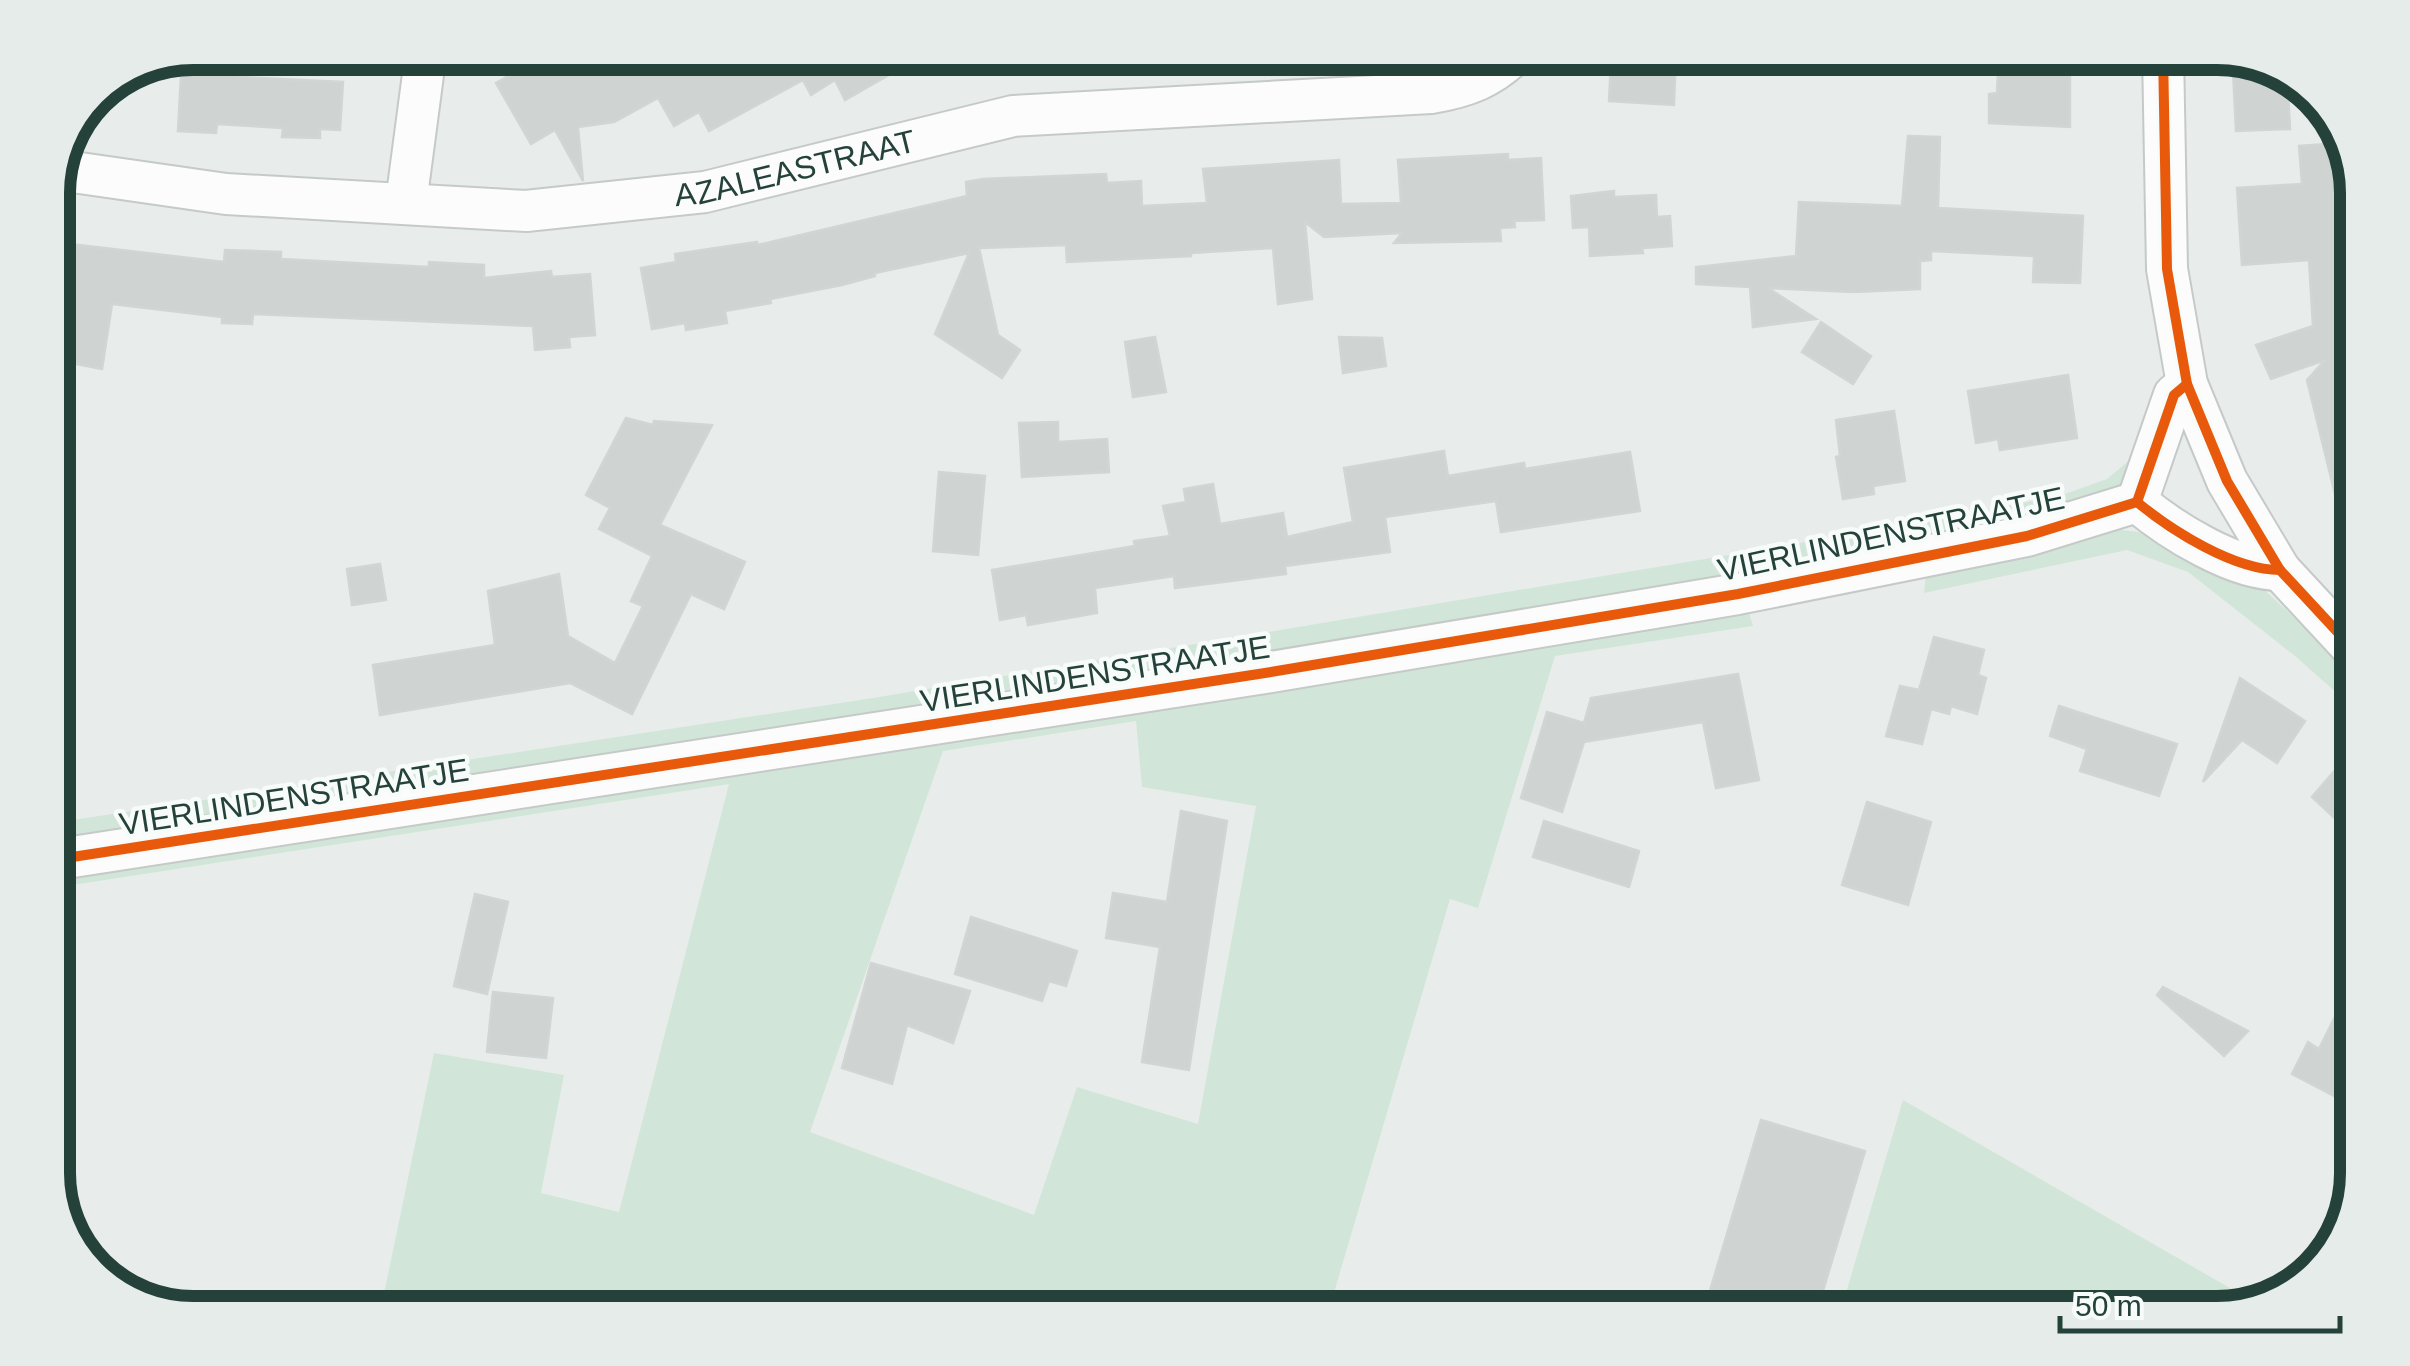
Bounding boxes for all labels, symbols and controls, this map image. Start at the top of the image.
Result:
street label: AZALEASTRAAT [673,123,919,213]
street label: VIERLINDENSTRAATJE [1714,480,2068,588]
street label: VIERLINDENSTRAATJE [918,629,1272,719]
street label: VIERLINDENSTRAATJE [117,752,471,842]
scale bar [2060,1271,2340,1333]
text: 50 m [2075,1289,2142,1322]

